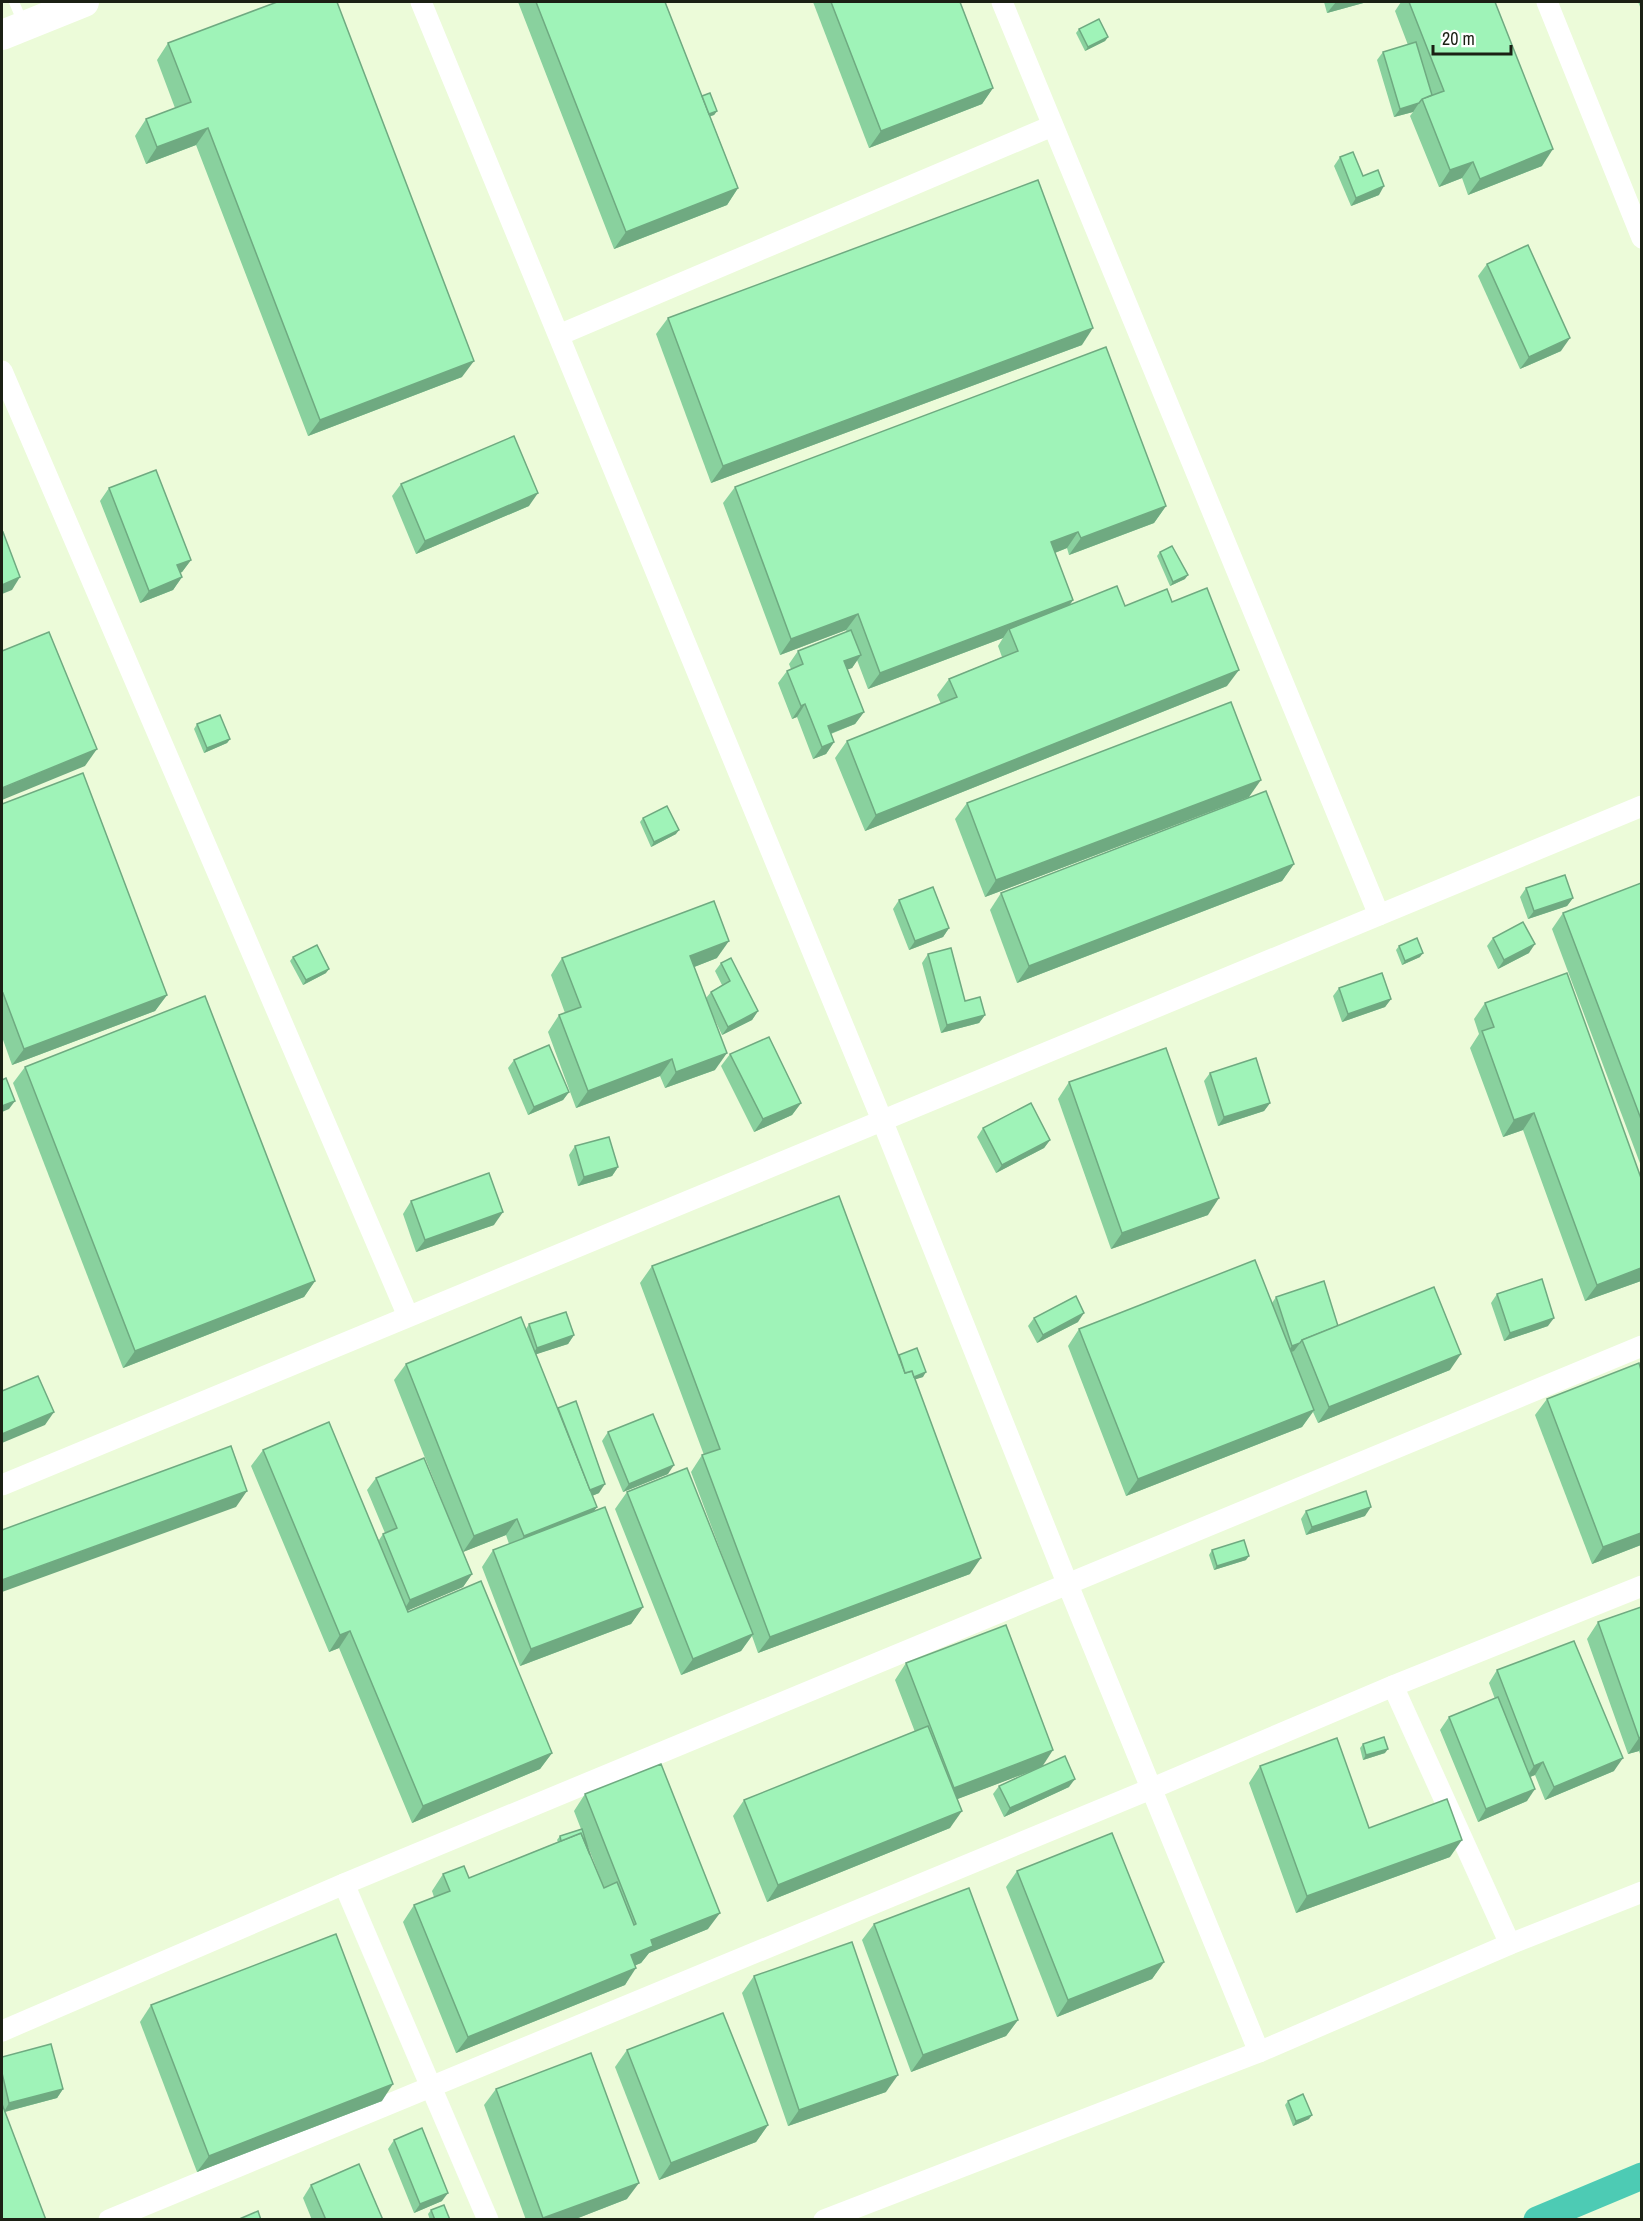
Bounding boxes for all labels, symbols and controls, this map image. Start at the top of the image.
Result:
scale bar [1433,18,1511,56]
text: 20 m [1442,26,1475,51]

